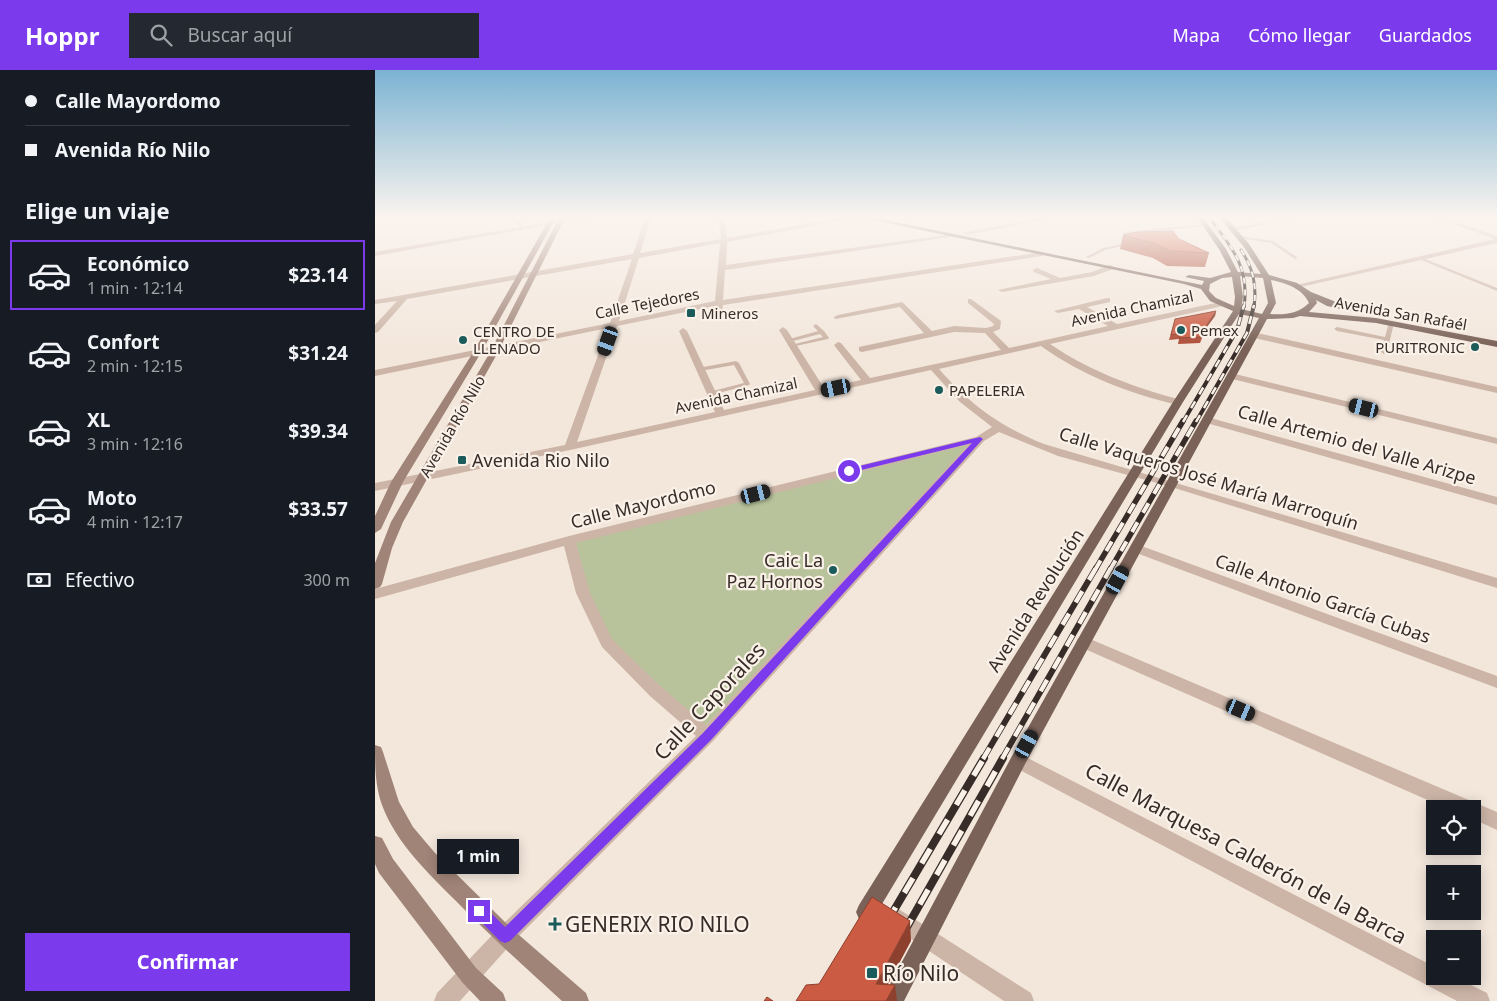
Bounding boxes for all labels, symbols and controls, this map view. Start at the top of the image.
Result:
search box [129,13,479,58]
text: Hoppr [25,19,99,52]
icon: search [147,21,175,49]
text: Buscar aquí [187,22,292,48]
text: Mapa [1173,23,1220,47]
text: Cómo llegar [1248,23,1351,47]
text: Guardados [1379,23,1472,47]
text: Calle Mayordomo [55,88,221,114]
text: Avenida Río Nilo [55,137,210,163]
text: Elige un viaje [25,195,170,225]
text: Económico [87,251,189,277]
icon: car [27,253,72,298]
text: $23.14 [288,262,348,288]
text: 1 min · 12:14 [87,277,183,299]
street label: Calle Tejedores [593,283,701,323]
street label: Avenida Chamizal [1069,285,1195,331]
street label: Avenida San Rafaél [1333,292,1469,334]
place label: Mineros [701,303,758,323]
marker: Mineros [685,307,697,319]
place label: Pemex [1191,320,1239,340]
place label: CENTRO DE LLENADO [473,321,555,358]
car [595,324,620,358]
marker: Pemex [1175,324,1187,336]
text: Confort [87,329,159,355]
icon: car [27,331,72,376]
marker: CENTRO DE LLENADO [457,334,469,346]
place label: PURITRONIC [1375,337,1466,357]
text: $31.24 [288,340,348,366]
marker: PURITRONIC [1469,341,1481,353]
text: 2 min · 12:15 [87,355,183,377]
street label: Avenida Río Nilo [415,371,489,481]
street label: Avenida Chamizal [673,372,799,418]
car [819,378,852,398]
place label: PAPELERIA [949,380,1025,400]
marker: PAPELERIA [933,384,945,396]
car [1347,397,1380,419]
street label: Calle Artemio del Valle Arizpe [1235,398,1479,490]
text: XL [87,407,110,433]
icon: car [27,409,72,454]
text: $39.34 [288,418,348,444]
street label: Calle Vaqueros José María Marroquín [1056,421,1362,535]
text: 3 min · 12:16 [87,433,183,455]
place label: Avenida Rio Nilo [472,448,610,472]
marker: Avenida Rio Nilo [456,454,468,466]
route start [838,460,860,482]
street label: Calle Mayordomo [568,474,718,534]
car [739,483,772,505]
text: Moto [87,485,137,511]
icon: car [27,487,72,532]
text: $33.57 [288,496,348,522]
text: 4 min · 12:17 [87,511,183,533]
street label: Avenida Revolución [981,524,1089,676]
place label: Caic La Paz Hornos [727,548,823,593]
street label: Calle Antonio García Cubas [1212,548,1434,648]
car [1104,563,1131,597]
marker: Caic La Paz Hornos [827,564,839,576]
icon: cash [25,566,53,594]
text: Efectivo [65,567,135,593]
text: 300 m [303,569,350,591]
street label: Calle Caporales [647,636,771,766]
car [1224,697,1257,723]
car [1013,727,1040,761]
street label: Calle Marquesa Calderón de la Barca [1080,756,1412,950]
map controls [1426,800,1481,985]
button: locate [1426,800,1481,855]
callout: 1 min [438,838,520,874]
text: 1 min [456,845,500,867]
button: + [1426,865,1481,920]
route end [468,900,490,922]
place label: GENERIX RIO NILO [565,910,750,938]
marker: GENERIX RIO NILO [549,918,561,930]
button: − [1426,930,1481,985]
button: Confirmar [25,933,350,991]
place label: Río Nilo [883,959,959,987]
marker: Río Nilo [865,966,879,980]

